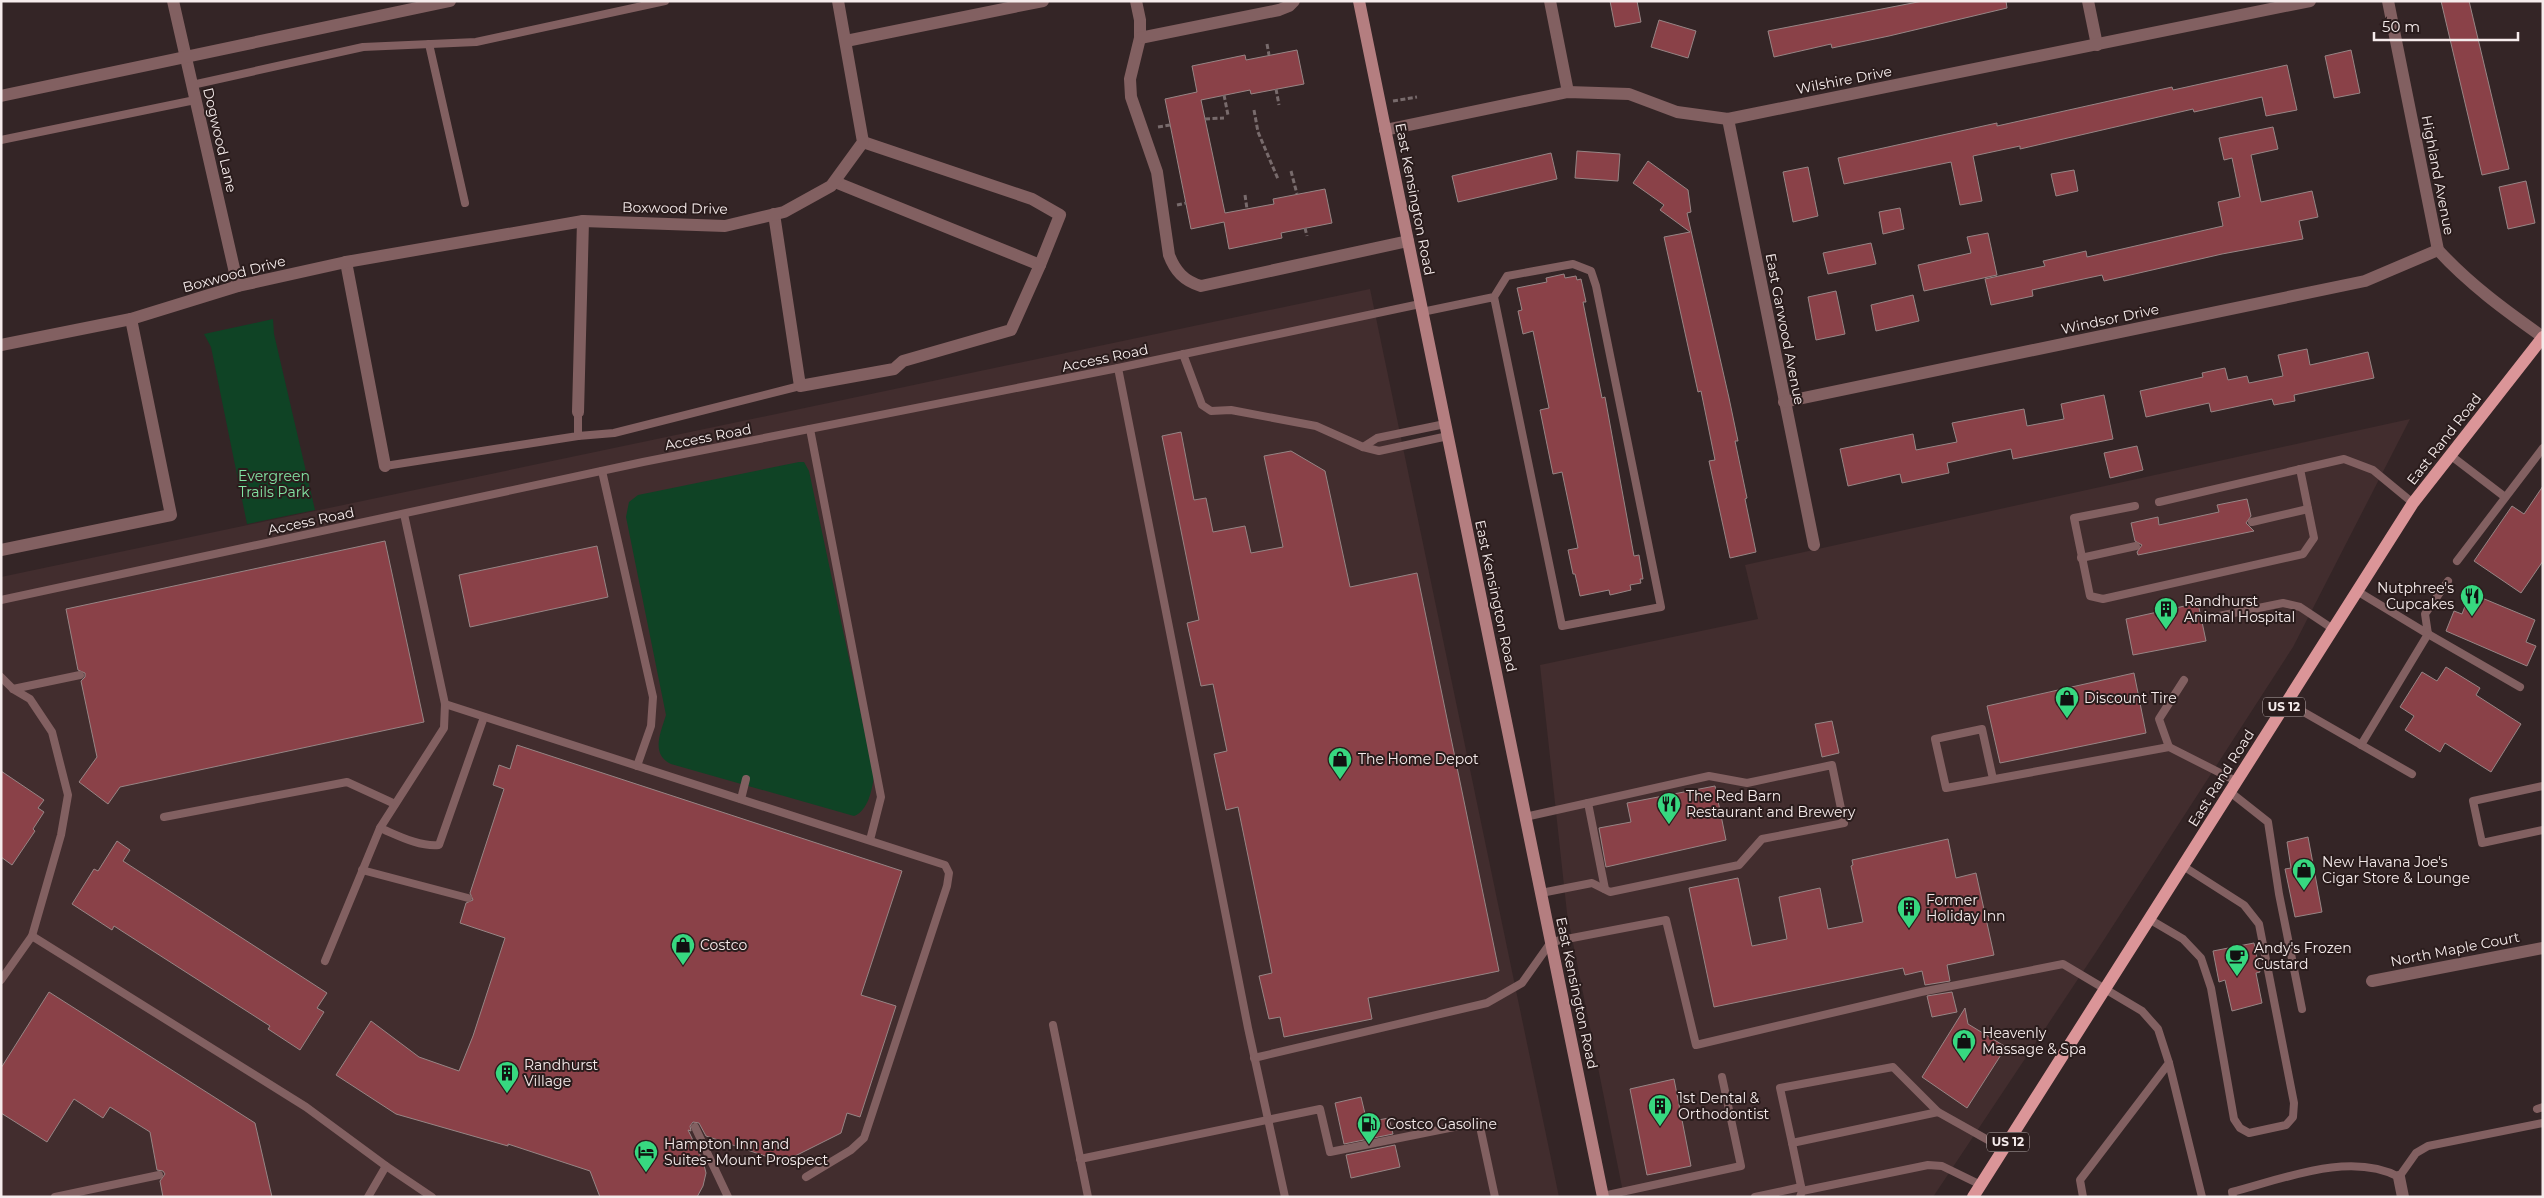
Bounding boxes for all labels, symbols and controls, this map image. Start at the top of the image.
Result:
scale bar [2374,10,2518,42]
text: 50 m [2382,17,2420,36]
street label: Wilshire Drive [1795,62,1893,98]
street label: Dogwood Lane [199,86,241,194]
street label: Highland Avenue [2418,114,2458,236]
street label: East Kensington Road [1391,121,1439,277]
street label: Boxwood Drive [622,198,728,218]
street label: Boxwood Drive [181,252,287,296]
street label: East Garwood Avenue [1761,252,1809,406]
street label: Windsor Drive [2059,300,2161,338]
street label: Access Road [1060,340,1150,376]
street label: East Rand Road [2403,390,2485,488]
street label: Access Road [663,420,753,454]
park label: Evergreen Trails Park [238,467,310,501]
street label: Access Road [266,503,356,539]
street label: East Kensington Road [1471,518,1521,674]
place label: Nutphree's Cupcakes [2377,579,2454,613]
restaurant icon: Nutphree's Cupcakes [2459,583,2485,617]
place label: Randhurst Animal Hospital [2184,592,2295,626]
building icon: Randhurst Animal Hospital [2153,596,2179,630]
shop icon: Discount Tire [2054,685,2080,719]
place label: Discount Tire [2084,689,2177,707]
road number: US 12 [2263,698,2305,716]
street label: East Rand Road [2184,726,2258,830]
shop icon: The Home Depot [1327,746,1353,780]
place label: The Home Depot [1358,750,1479,768]
place label: The Red Barn Restaurant and Brewery [1686,787,1856,821]
restaurant icon: The Red Barn Restaurant and Brewery [1656,791,1682,825]
place label: New Havana Joe's Cigar Store & Lounge [2322,853,2470,887]
shop icon: New Havana Joe's Cigar Store & Lounge [2291,857,2317,891]
place label: Former Holiday Inn [1926,891,2006,925]
building icon: Former Holiday Inn [1896,895,1922,929]
street label: East Kensington Road [1552,915,1602,1071]
street label: North Maple Court [2389,928,2521,970]
shop icon: Costco [670,932,696,966]
place label: Costco [700,936,747,954]
place label: Andy's Frozen Custard [2254,939,2352,973]
cafe icon: Andy's Frozen Custard [2224,943,2250,977]
place label: Heavenly Massage & Spa [1982,1024,2087,1058]
shop icon: Heavenly Massage & Spa [1951,1028,1977,1062]
place label: Randhurst Village [524,1056,599,1090]
building icon: Randhurst Village [494,1060,520,1094]
place label: 1st Dental & Orthodontist [1678,1089,1770,1123]
building icon: 1st Dental & Orthodontist [1647,1093,1673,1127]
fuel station icon: Costco Gasoline [1356,1111,1382,1145]
place label: Costco Gasoline [1386,1115,1497,1133]
road number: US 12 [1987,1132,2029,1152]
place label: Hampton Inn and Suites- Mount Prospect [664,1135,828,1169]
hotel icon: Hampton Inn and Suites- Mount Prospect [633,1139,659,1173]

